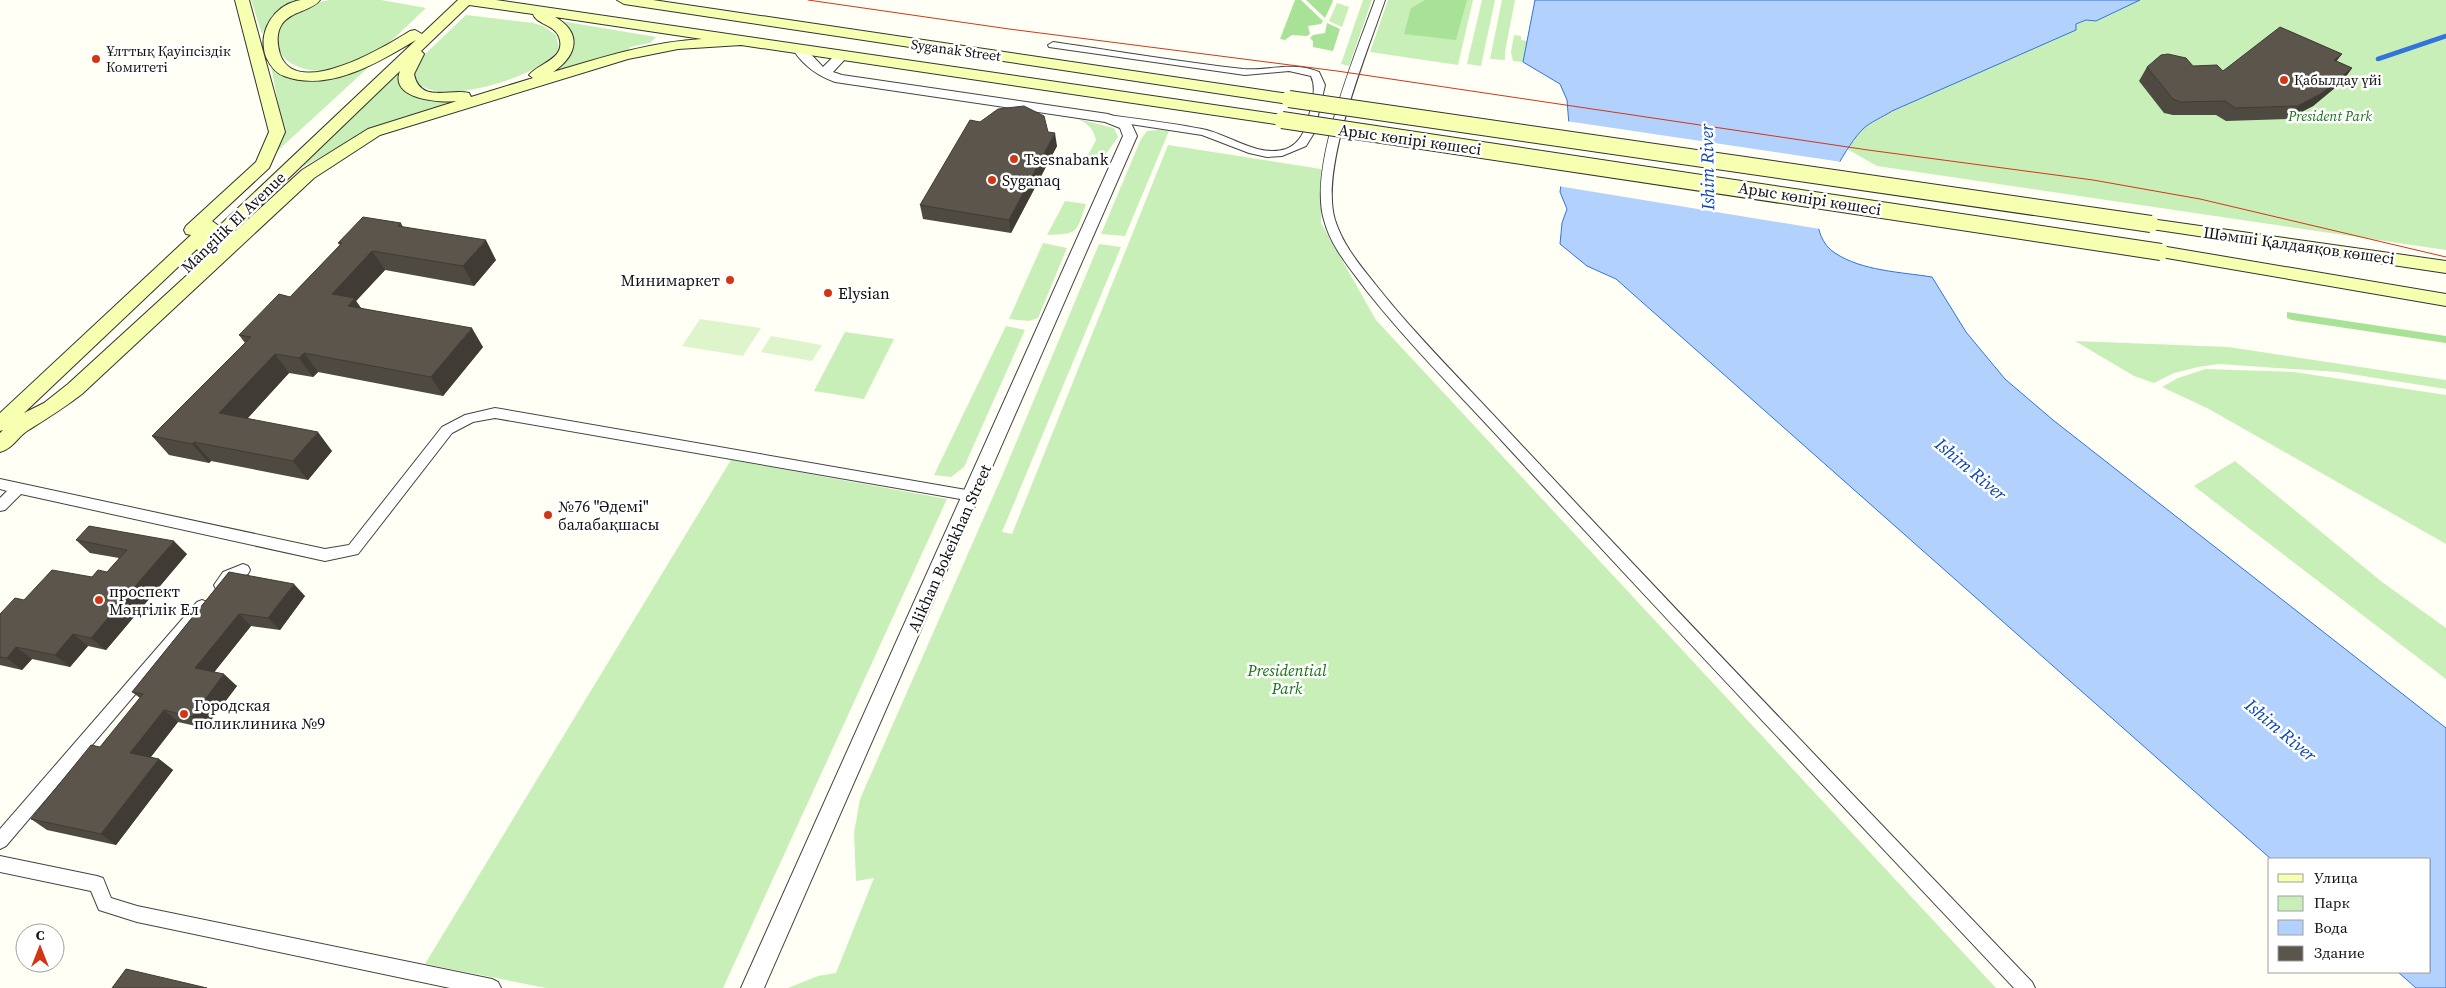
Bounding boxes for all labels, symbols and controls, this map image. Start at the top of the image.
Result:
street label: Syganak Street [910,34,1003,66]
place label: Ұлттық Қауіпсіздік Комитеті [106,41,231,77]
marker: Ұлттық Қауіпсіздік Комитеті [90,53,102,65]
place label: Қабылдау үйі [2294,70,2382,90]
marker: Қабылдау үйі [2278,74,2290,86]
park label: President Park [2287,106,2372,126]
street label: Арыс көпірі көшесі [1337,118,1483,160]
water label: Ishim River [1694,123,1720,211]
place label: Tsesnabank [1024,148,1109,170]
marker: Tsesnabank [1008,153,1020,165]
street label: Mangilik El Avenue [176,166,290,278]
place label: Syganaq [1002,169,1061,191]
marker: Syganaq [986,174,998,186]
street label: Арыс көпірі көшесі [1737,176,1883,220]
street label: Шәмші Қалдаяқов көшесі [2202,221,2396,269]
place label: Минимаркет [621,269,721,291]
marker: Минимаркет [724,274,736,286]
place label: Elysian [838,282,890,304]
marker: Elysian [822,287,834,299]
water label: Ishim River [1929,431,2013,507]
street label: Alikhan Bokeikhan Street [902,460,996,635]
place label: №76 "Әдемі" балабақшасы [558,495,659,535]
marker: №76 "Әдемі" балабақшасы [542,509,554,521]
place label: проспект Мәңгілік Ел [109,580,199,620]
marker: проспект Мәңгілік Ел [93,594,105,606]
park label: Presidential Park [1247,659,1327,699]
water label: Ishim River [2239,692,2323,768]
place label: Городская поликлиника №9 [194,694,325,734]
marker: Городская поликлиника №9 [178,708,190,720]
legend [2268,858,2431,973]
text: Улица [2314,867,2358,888]
text: Парк [2314,892,2350,913]
text: Вода [2314,917,2348,938]
north arrow [15,923,65,973]
text: С [36,925,45,945]
text: Здание [2314,942,2365,963]

